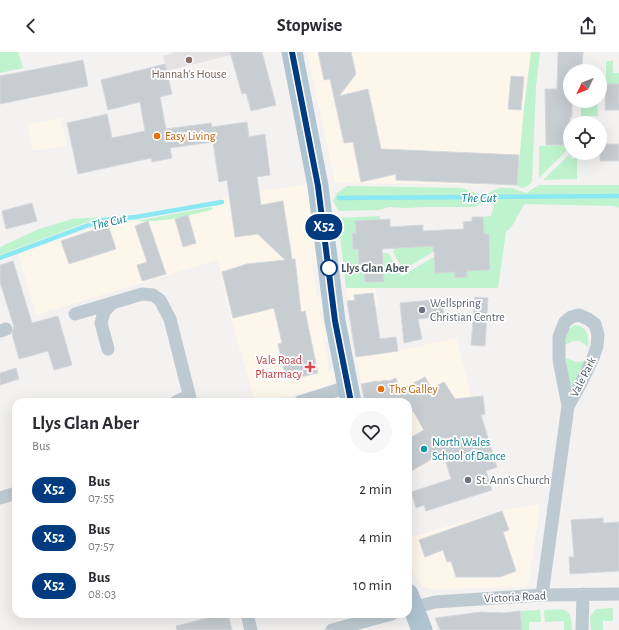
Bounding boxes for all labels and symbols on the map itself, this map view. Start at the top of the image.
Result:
marker: Hannah's House [184,55,194,65]
north arrow [563,64,607,108]
place label: Hannah's House [151,68,227,80]
place label: Easy Living [165,130,216,143]
marker: Easy Living [152,131,162,141]
water label: The Cut [461,192,498,205]
water label: The Cut [90,212,129,233]
line badge: X52 [301,214,347,240]
marker: Llys Glan Aber [320,259,338,277]
place label: Llys Glan Aber [341,262,409,275]
place label: Wellspring Christian Centre [430,297,505,323]
marker: Wellspring Christian Centre [417,305,427,315]
place label: Vale Road Pharmacy [255,354,302,381]
street label: Vale Park [568,355,598,399]
marker: Vale Road Pharmacy [305,362,315,372]
place label: The Galley [389,383,438,396]
marker: The Galley [376,384,386,394]
place label: North Wales School of Dance [432,436,506,462]
marker: North Wales School of Dance [419,444,429,454]
place label: St. Ann's Church [476,474,550,486]
marker: St. Ann's Church [463,475,473,485]
street label: Victoria Road [484,589,546,605]

